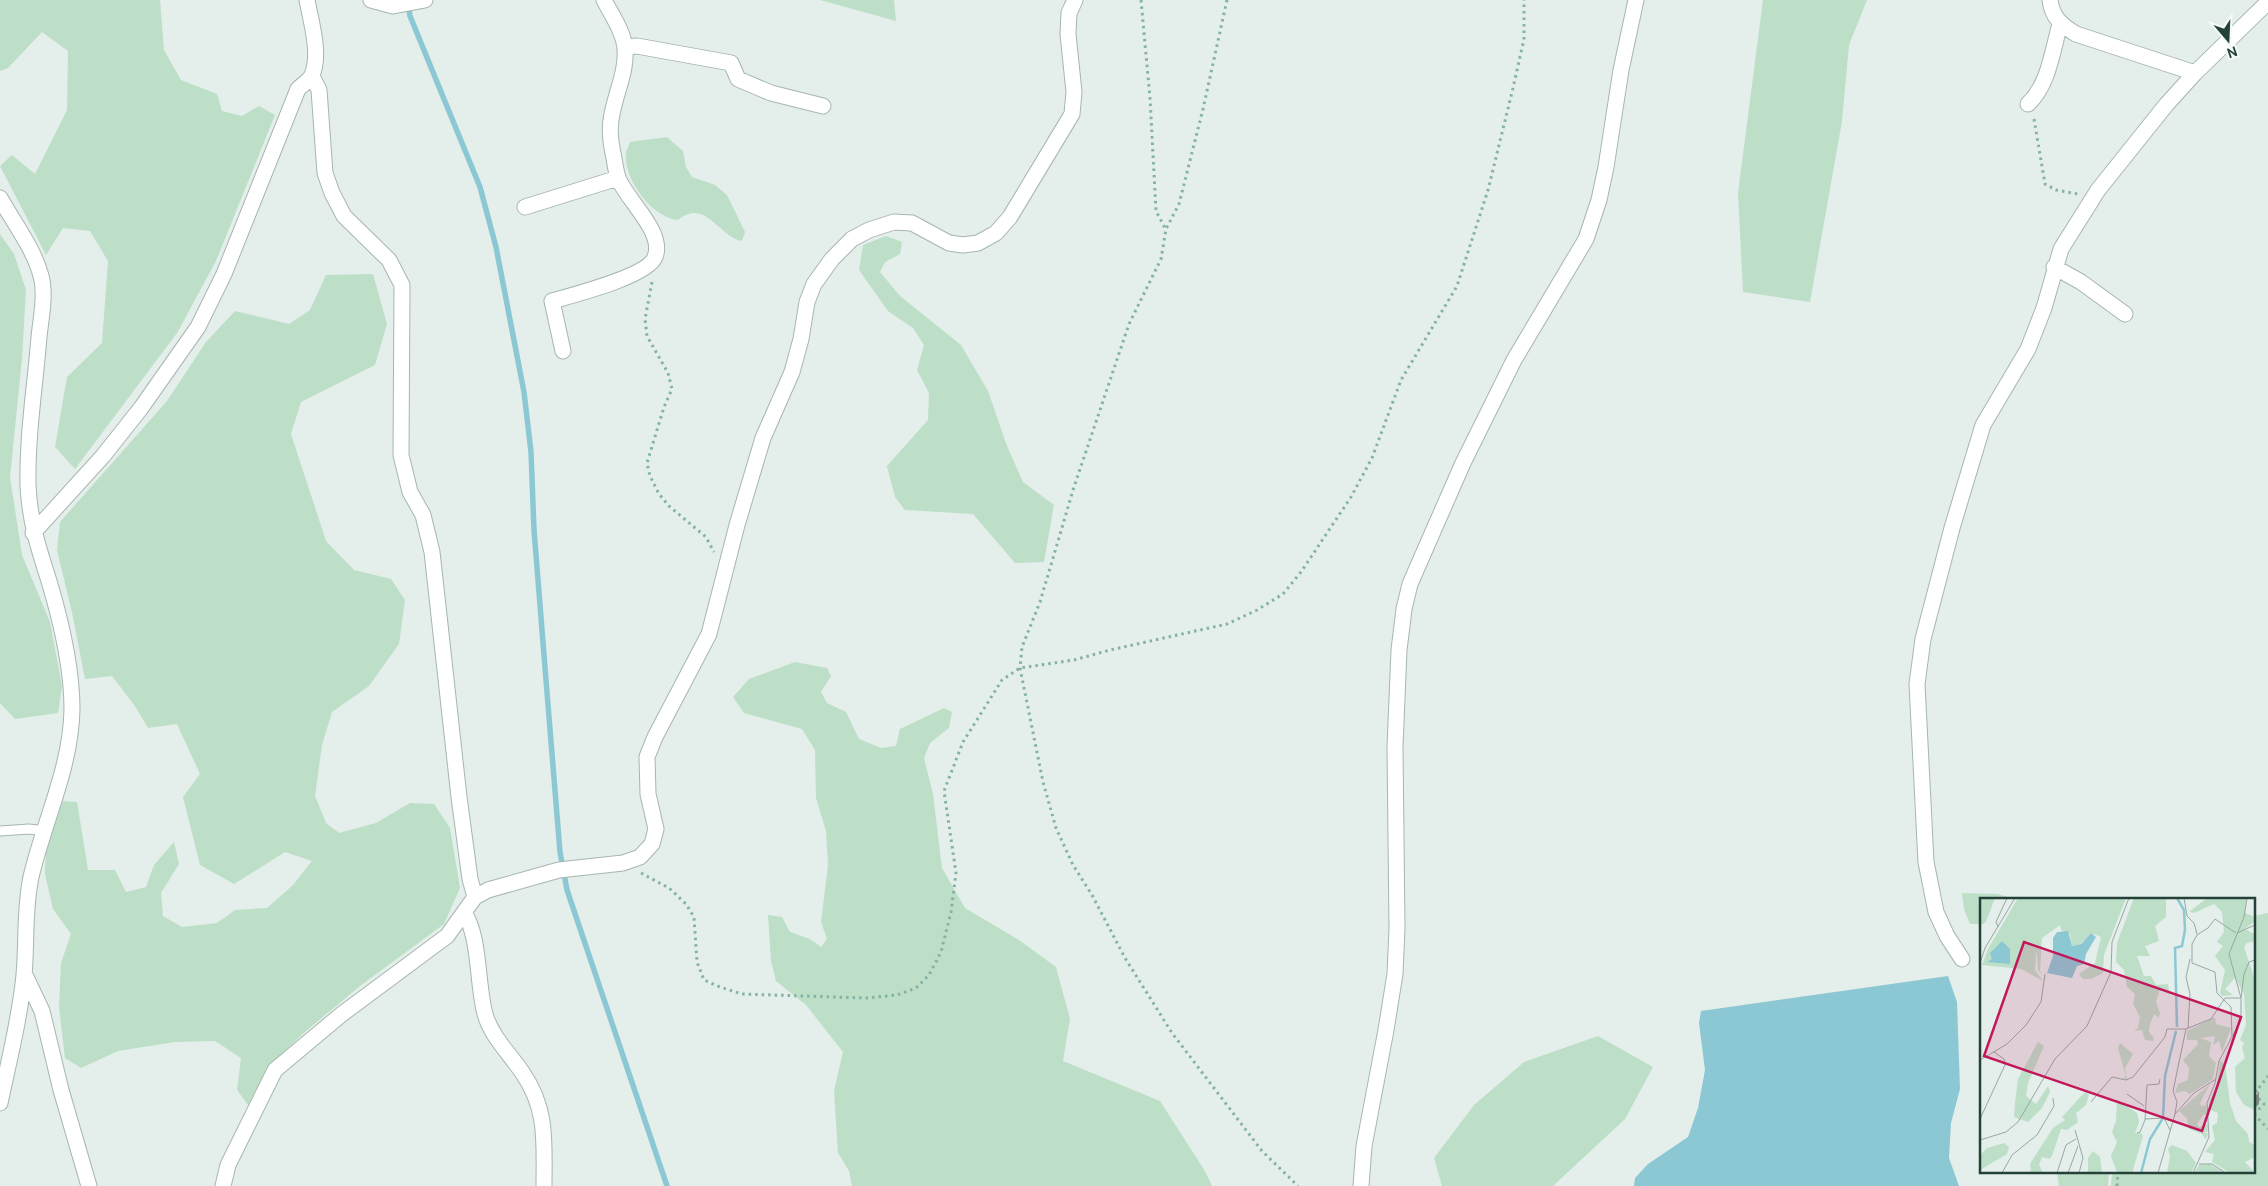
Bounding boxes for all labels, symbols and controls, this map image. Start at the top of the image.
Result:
north arrow [2203,15,2253,65]
text: N [2225,42,2240,62]
inset map [1980,898,2256,1174]

